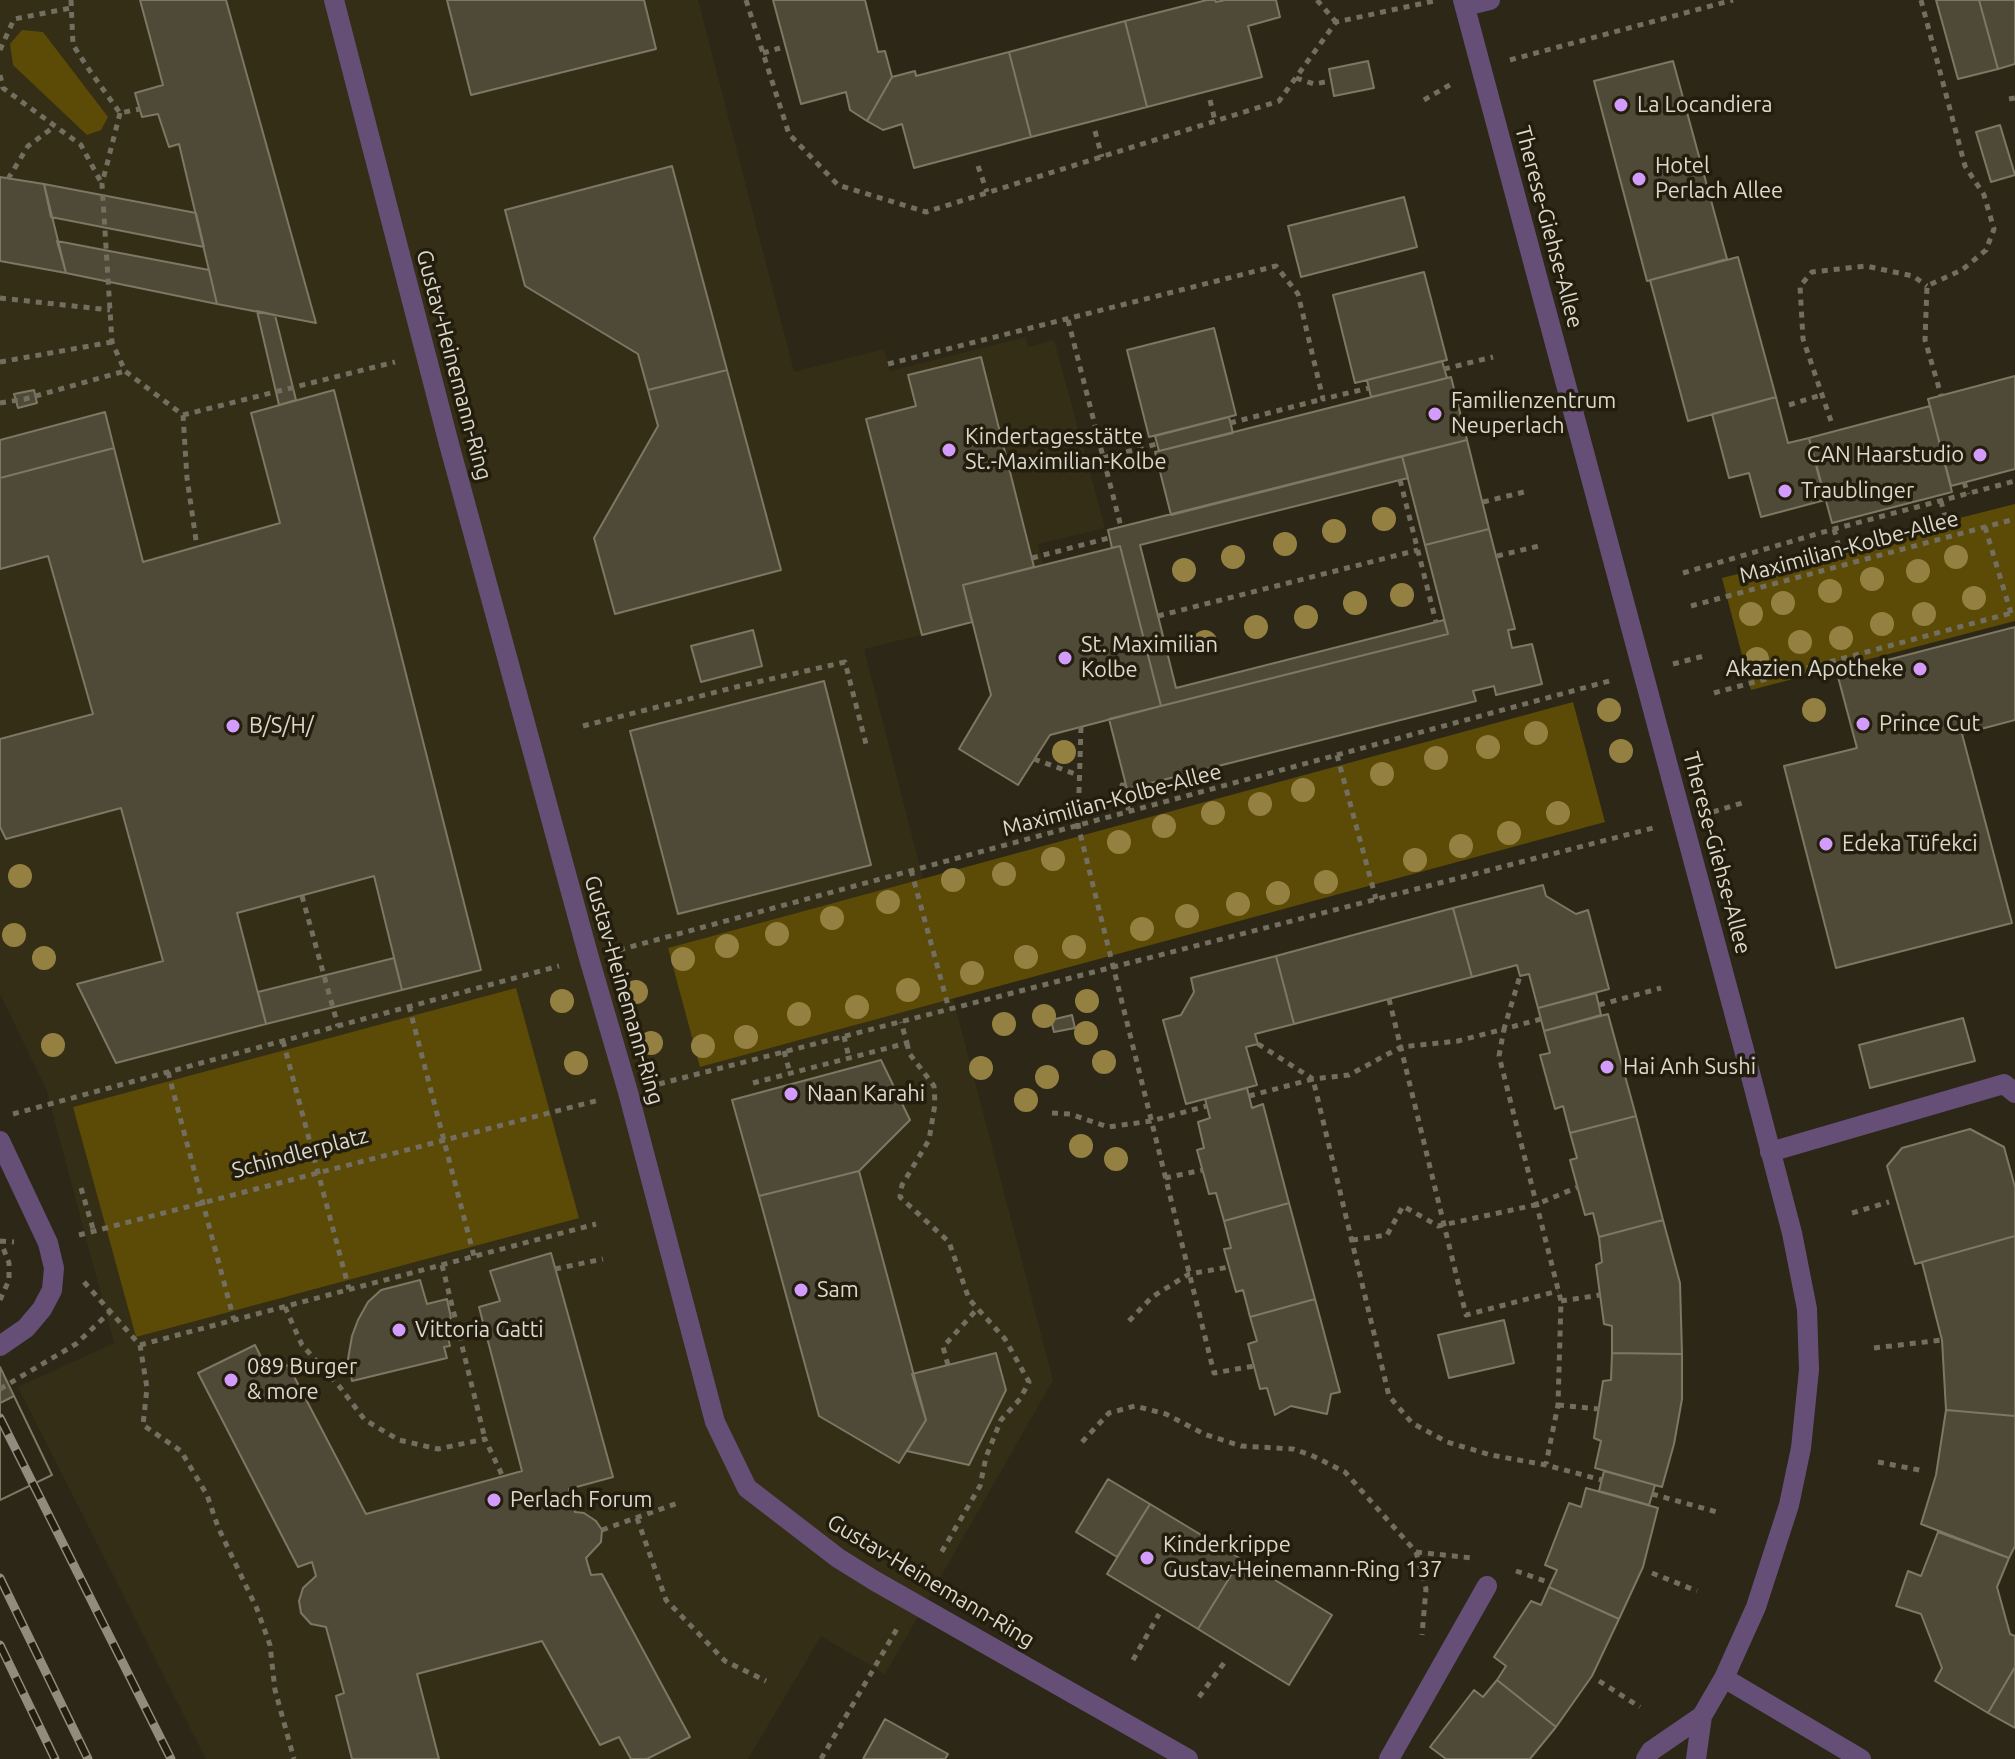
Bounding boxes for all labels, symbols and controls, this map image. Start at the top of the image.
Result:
place label: La Locandiera [1637,92,1773,118]
marker: La Locandiera [1612,96,1630,114]
street label: Therese-Giehse-Allee [1509,123,1589,331]
place label: Hotel Perlach Allee [1655,153,1783,204]
marker: Hotel Perlach Allee [1630,170,1648,188]
street label: Gustav-Heinemann-Ring [411,247,497,483]
place label: Familienzentrum Neuperlach [1451,388,1616,440]
marker: Familienzentrum Neuperlach [1426,405,1444,423]
place label: Kindertagesstätte St.-Maximilian-Kolbe [965,424,1167,476]
marker: Kindertagesstätte St.-Maximilian-Kolbe [940,441,958,459]
place label: CAN Haarstudio [1807,442,1964,468]
marker: CAN Haarstudio [1971,446,1989,464]
place label: Traublinger [1801,478,1914,504]
marker: Traublinger [1776,482,1794,500]
street label: Maximilian-Kolbe-Allee [1737,505,1961,589]
place label: St. Maximilian Kolbe [1081,632,1218,684]
marker: St. Maximilian Kolbe [1056,649,1074,667]
place label: Akazien Apotheke [1726,656,1904,682]
marker: Akazien Apotheke [1911,660,1929,678]
place label: Prince Cut [1879,711,1980,737]
place label: B/S/H/ [249,713,314,739]
marker: Prince Cut [1854,715,1872,733]
marker: B/S/H/ [224,717,242,735]
street label: Therese-Giehse-Allee [1677,749,1757,957]
street label: Maximilian-Kolbe-Allee [1000,758,1224,842]
place label: Edeka Tüfekci [1842,831,1978,857]
marker: Edeka Tüfekci [1817,835,1835,853]
street label: Gustav-Heinemann-Ring [579,872,669,1108]
place label: Hai Anh Sushi [1623,1054,1756,1080]
marker: Hai Anh Sushi [1598,1058,1616,1076]
place label: Naan Karahi [807,1081,925,1107]
marker: Naan Karahi [782,1085,800,1103]
street label: Schindlerplatz [229,1122,371,1184]
place label: Sam [817,1277,859,1303]
marker: Sam [792,1281,810,1299]
place label: Vittoria Gatti [415,1317,544,1343]
marker: Vittoria Gatti [390,1321,408,1339]
place label: 089 Burger & more [247,1354,357,1406]
marker: 089 Burger & more [222,1371,240,1389]
place label: Perlach Forum [510,1487,652,1513]
marker: Perlach Forum [485,1491,503,1509]
street label: Gustav-Heinemann-Ring [823,1509,1039,1653]
place label: Kinderkrippe Gustav-Heinemann-Ring 137 [1163,1532,1443,1584]
marker: Kinderkrippe Gustav-Heinemann-Ring 137 [1138,1549,1156,1567]

